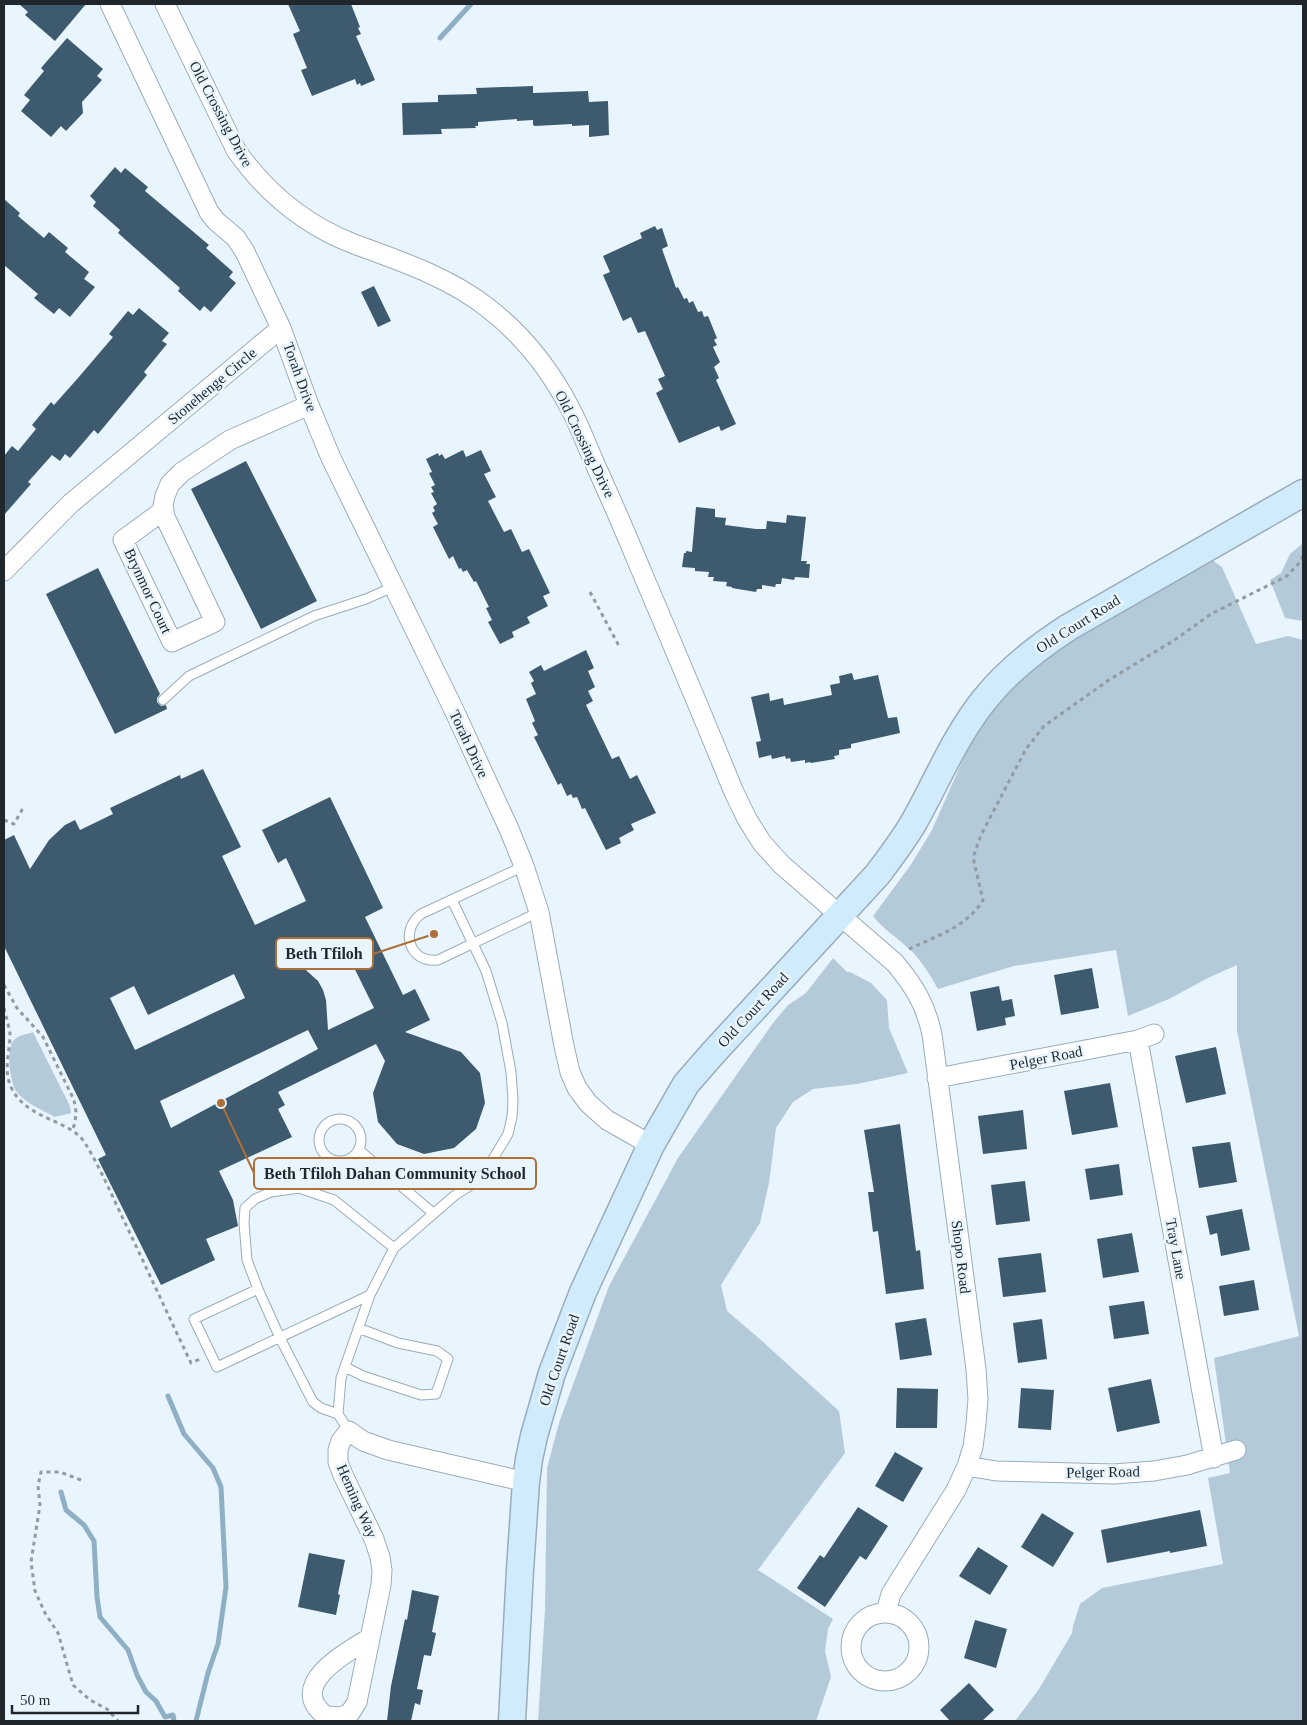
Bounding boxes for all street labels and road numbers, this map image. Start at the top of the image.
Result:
street label: Old Crossing Drive [186,58,256,170]
street label: Torah Drive [280,340,320,414]
street label: Stonehenge Circle [165,344,260,428]
street label: Old Crossing Drive [552,388,618,501]
street label: Brynmor Court [121,546,175,637]
street label: Old Court Road [1033,592,1123,656]
street label: Torah Drive [446,708,492,781]
street label: Old Court Road [714,969,792,1051]
street label: Pelger Road [1008,1043,1084,1073]
street label: Tray Lane [1163,1217,1189,1281]
street label: Shopo Road [949,1219,973,1295]
street label: Old Court Road [536,1312,582,1408]
street label: Heming Way [334,1462,381,1541]
street label: Pelger Road [1066,1463,1140,1481]

